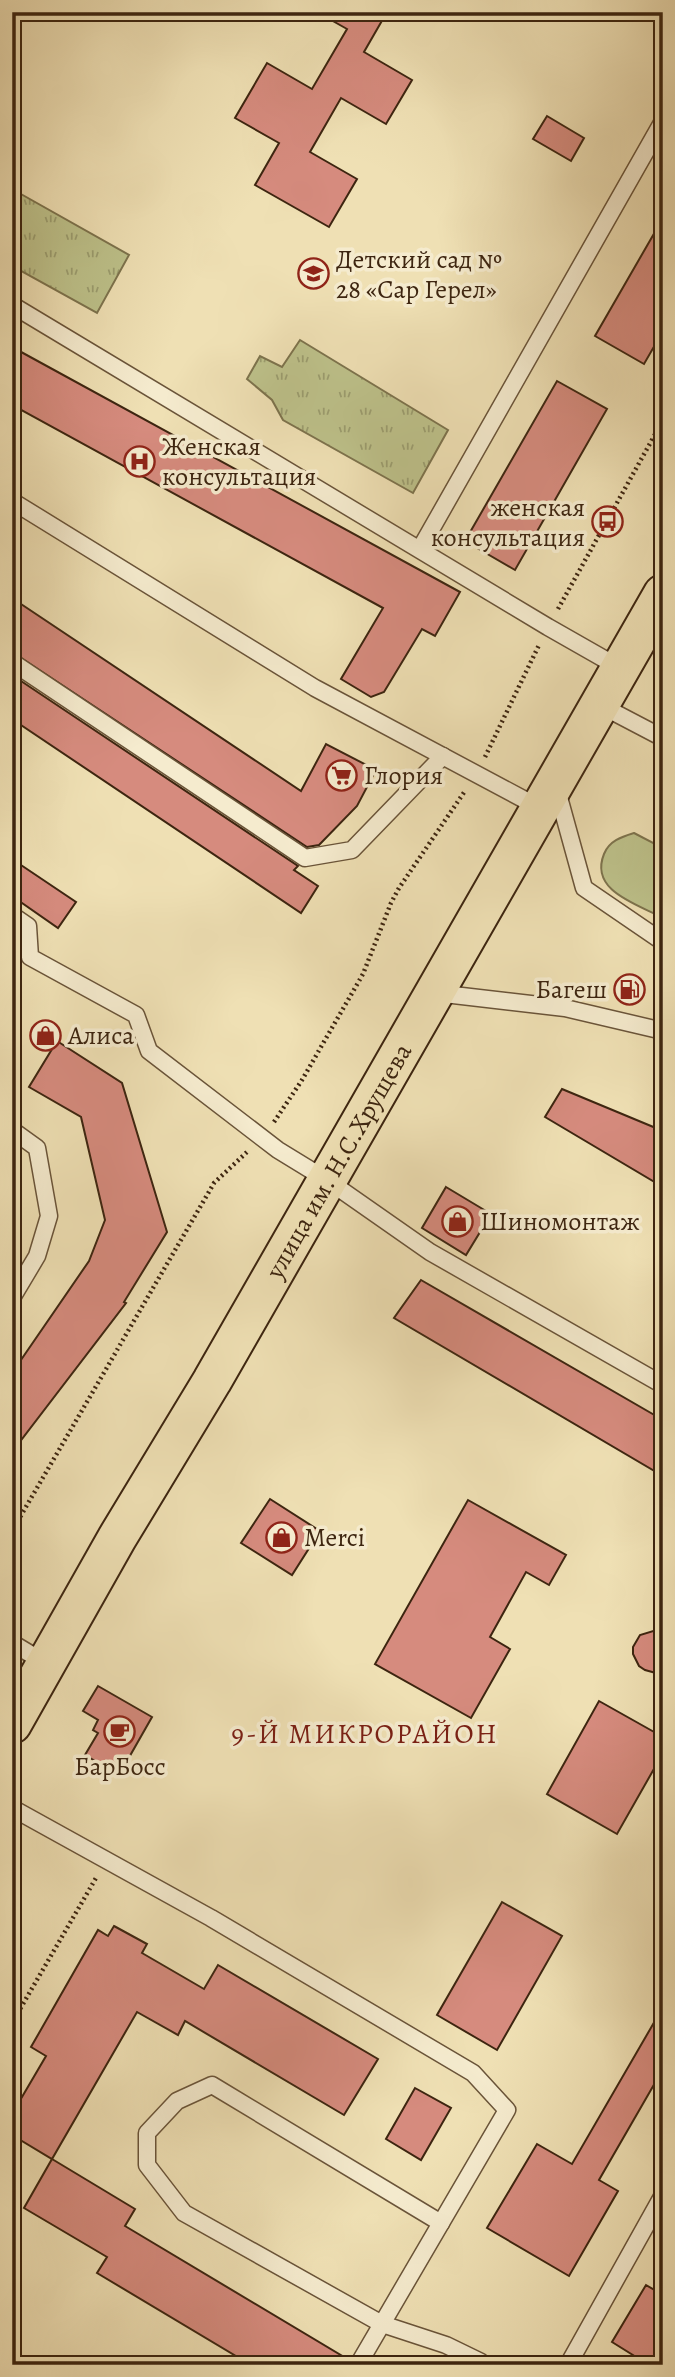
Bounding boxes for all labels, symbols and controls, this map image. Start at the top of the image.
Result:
place label: Детский сад № 28 «Сар Герел» [336,242,502,307]
school or university icon: Детский сад № 28 «Сар Герел» [296,257,330,291]
place label: Женская консультация [162,429,316,494]
hospital icon: Женская консультация [122,444,156,478]
place label: женская консультация [431,490,585,555]
bus stop icon: женская консультация [591,505,625,539]
supermarket icon: Глория [324,758,358,792]
place label: Глория [364,758,443,793]
place label: Багеш [536,972,607,1007]
fuel station icon: Багеш [613,972,647,1006]
shop icon: Алиса [28,1018,62,1052]
place label: Алиса [67,1018,134,1053]
street label: улица им. Н.С.Хрущева [257,1037,420,1286]
shop icon: Шиномонтаж [440,1204,474,1238]
place label: Шиномонтаж [480,1204,640,1239]
shop icon: Merci [264,1520,298,1554]
place label: Merci [304,1520,365,1555]
cafe icon: БарБосс [103,1714,137,1748]
district label: 9-Й МИКРОРАЙОН [231,1715,499,1753]
place label: БарБосс [74,1749,166,1784]

